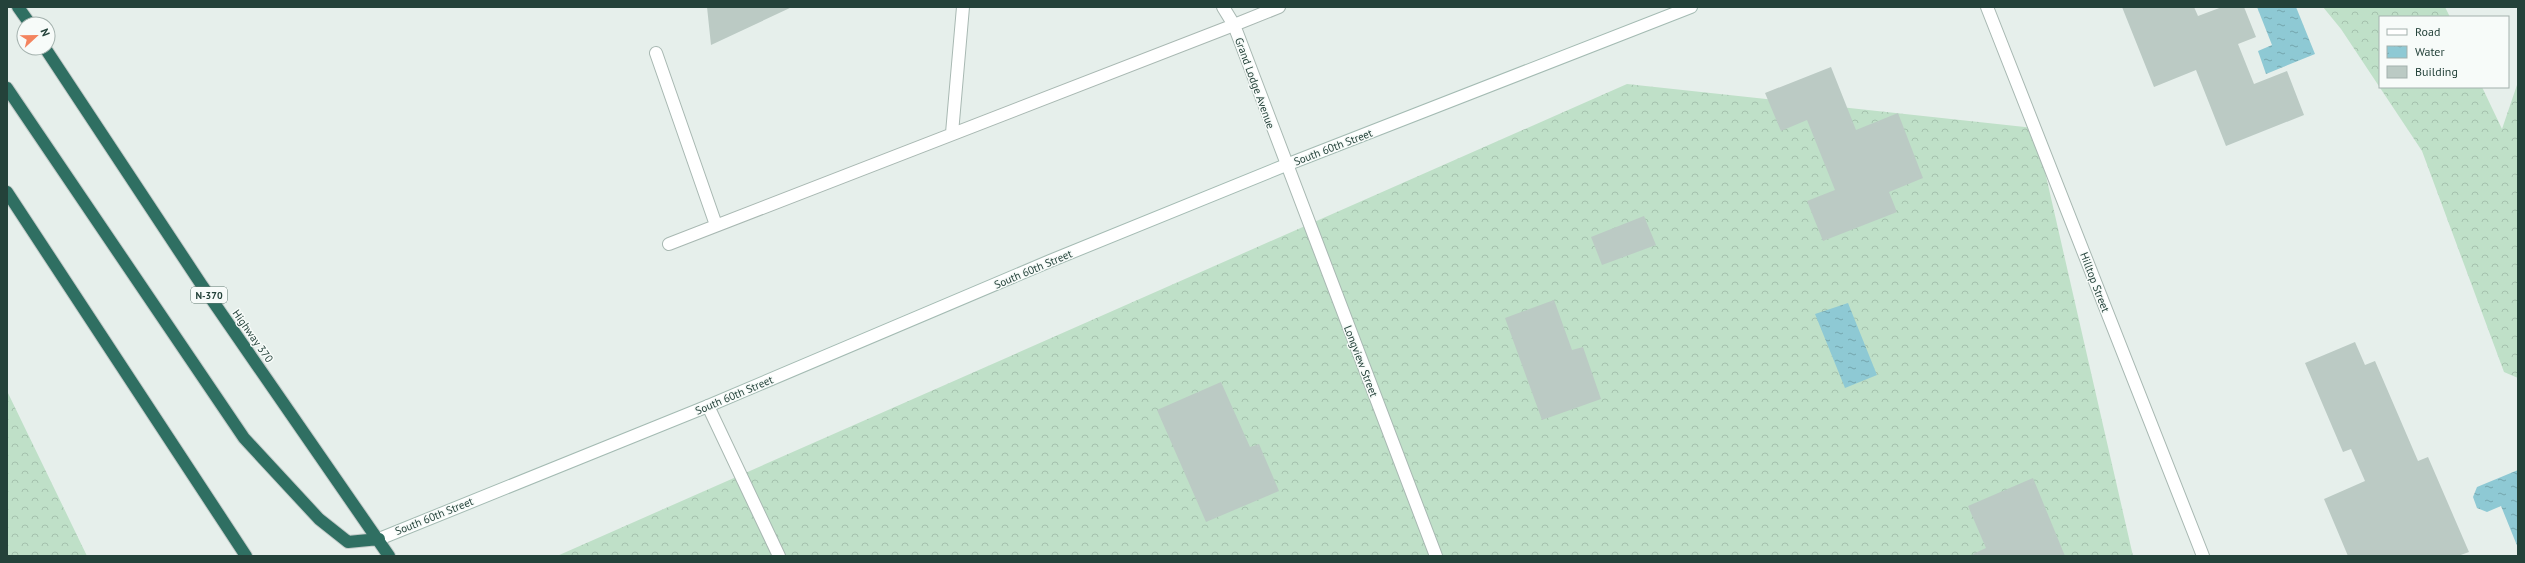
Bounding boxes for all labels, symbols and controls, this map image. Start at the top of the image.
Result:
north arrow [16,16,56,56]
legend [2379,16,2509,88]
text: Road [2415,24,2440,39]
text: N [37,26,53,38]
street label: Grand Lodge Avenue [1232,35,1278,131]
text: Water [2415,44,2445,59]
text: Building [2415,64,2458,79]
street label: South 60th Street [1292,125,1375,168]
street label: South 60th Street [992,246,1074,292]
street label: Hilltop Street [2077,250,2113,314]
road number: N-370 [191,287,227,303]
street label: Highway 370 [230,307,276,365]
street label: Longview Street [1341,323,1381,399]
street label: South 60th Street [693,372,775,418]
street label: South 60th Street [393,494,475,538]

